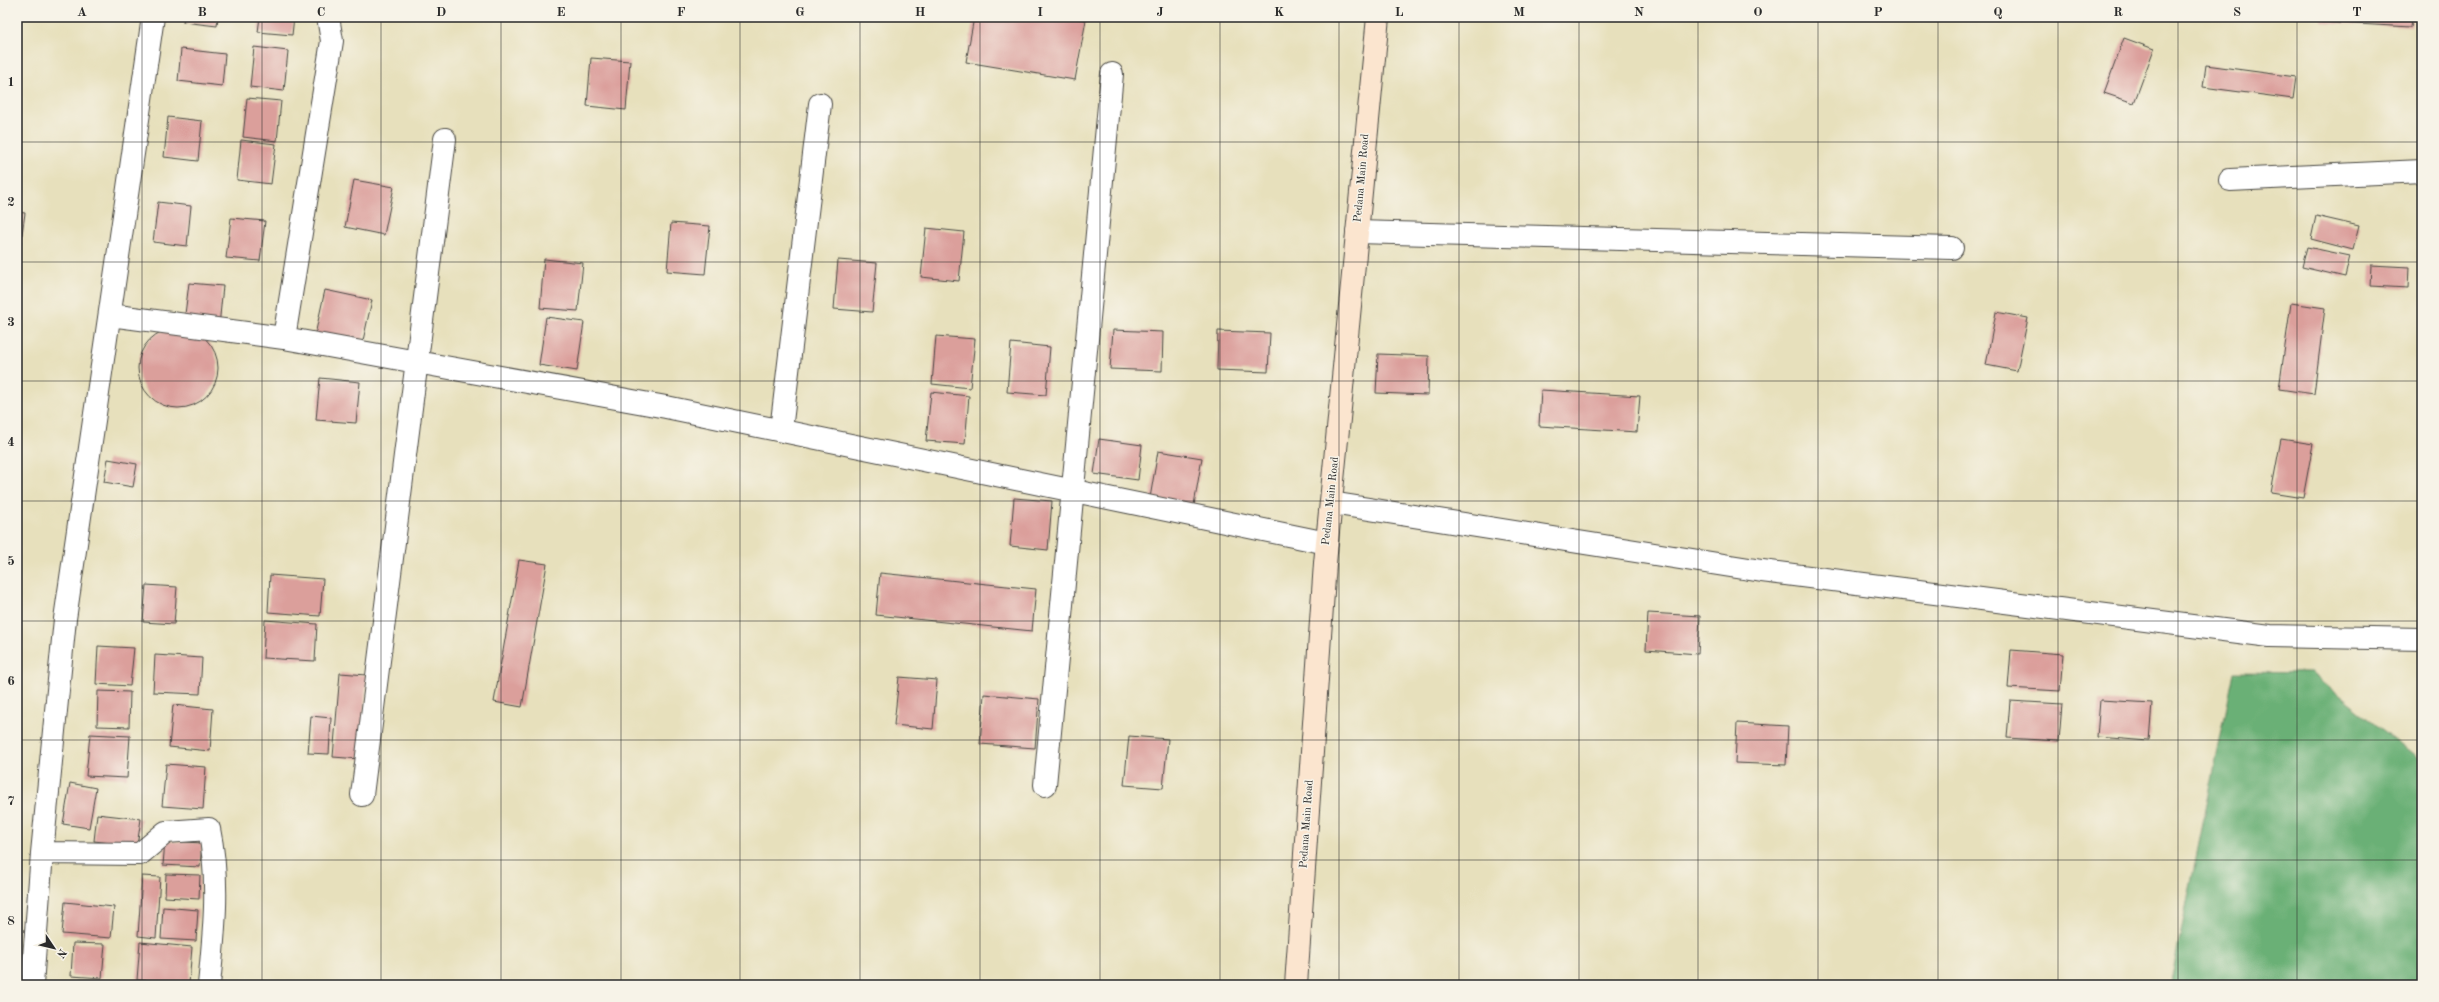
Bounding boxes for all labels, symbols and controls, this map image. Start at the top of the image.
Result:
text: A [77,6,87,19]
text: B [197,6,207,19]
text: C [317,6,325,19]
text: D [436,6,446,19]
text: E [557,6,566,19]
text: F [677,6,686,19]
text: G [795,6,805,19]
text: H [915,6,926,19]
text: I [1037,6,1043,19]
text: J [1156,6,1164,19]
text: K [1274,6,1284,19]
text: L [1395,6,1404,19]
text: M [1513,6,1525,19]
text: N [1634,6,1644,19]
text: O [1753,6,1763,19]
text: P [1873,6,1883,19]
text: Q [1993,6,2003,19]
text: R [2113,6,2123,19]
text: S [2233,6,2241,19]
text: T [2352,6,2362,19]
text: 1 [7,76,15,89]
street label: Pedana Main Road [1353,133,1371,223]
text: 2 [7,196,15,209]
text: 3 [7,316,15,329]
text: 4 [7,436,15,449]
street label: Pedana Main Road [1321,456,1341,546]
text: 5 [7,555,15,568]
text: 6 [7,675,15,688]
street label: Pedana Main Road [1298,779,1316,869]
text: 7 [7,795,15,808]
text: 8 [7,915,15,928]
north arrow [34,928,74,968]
text: N [54,946,68,960]

